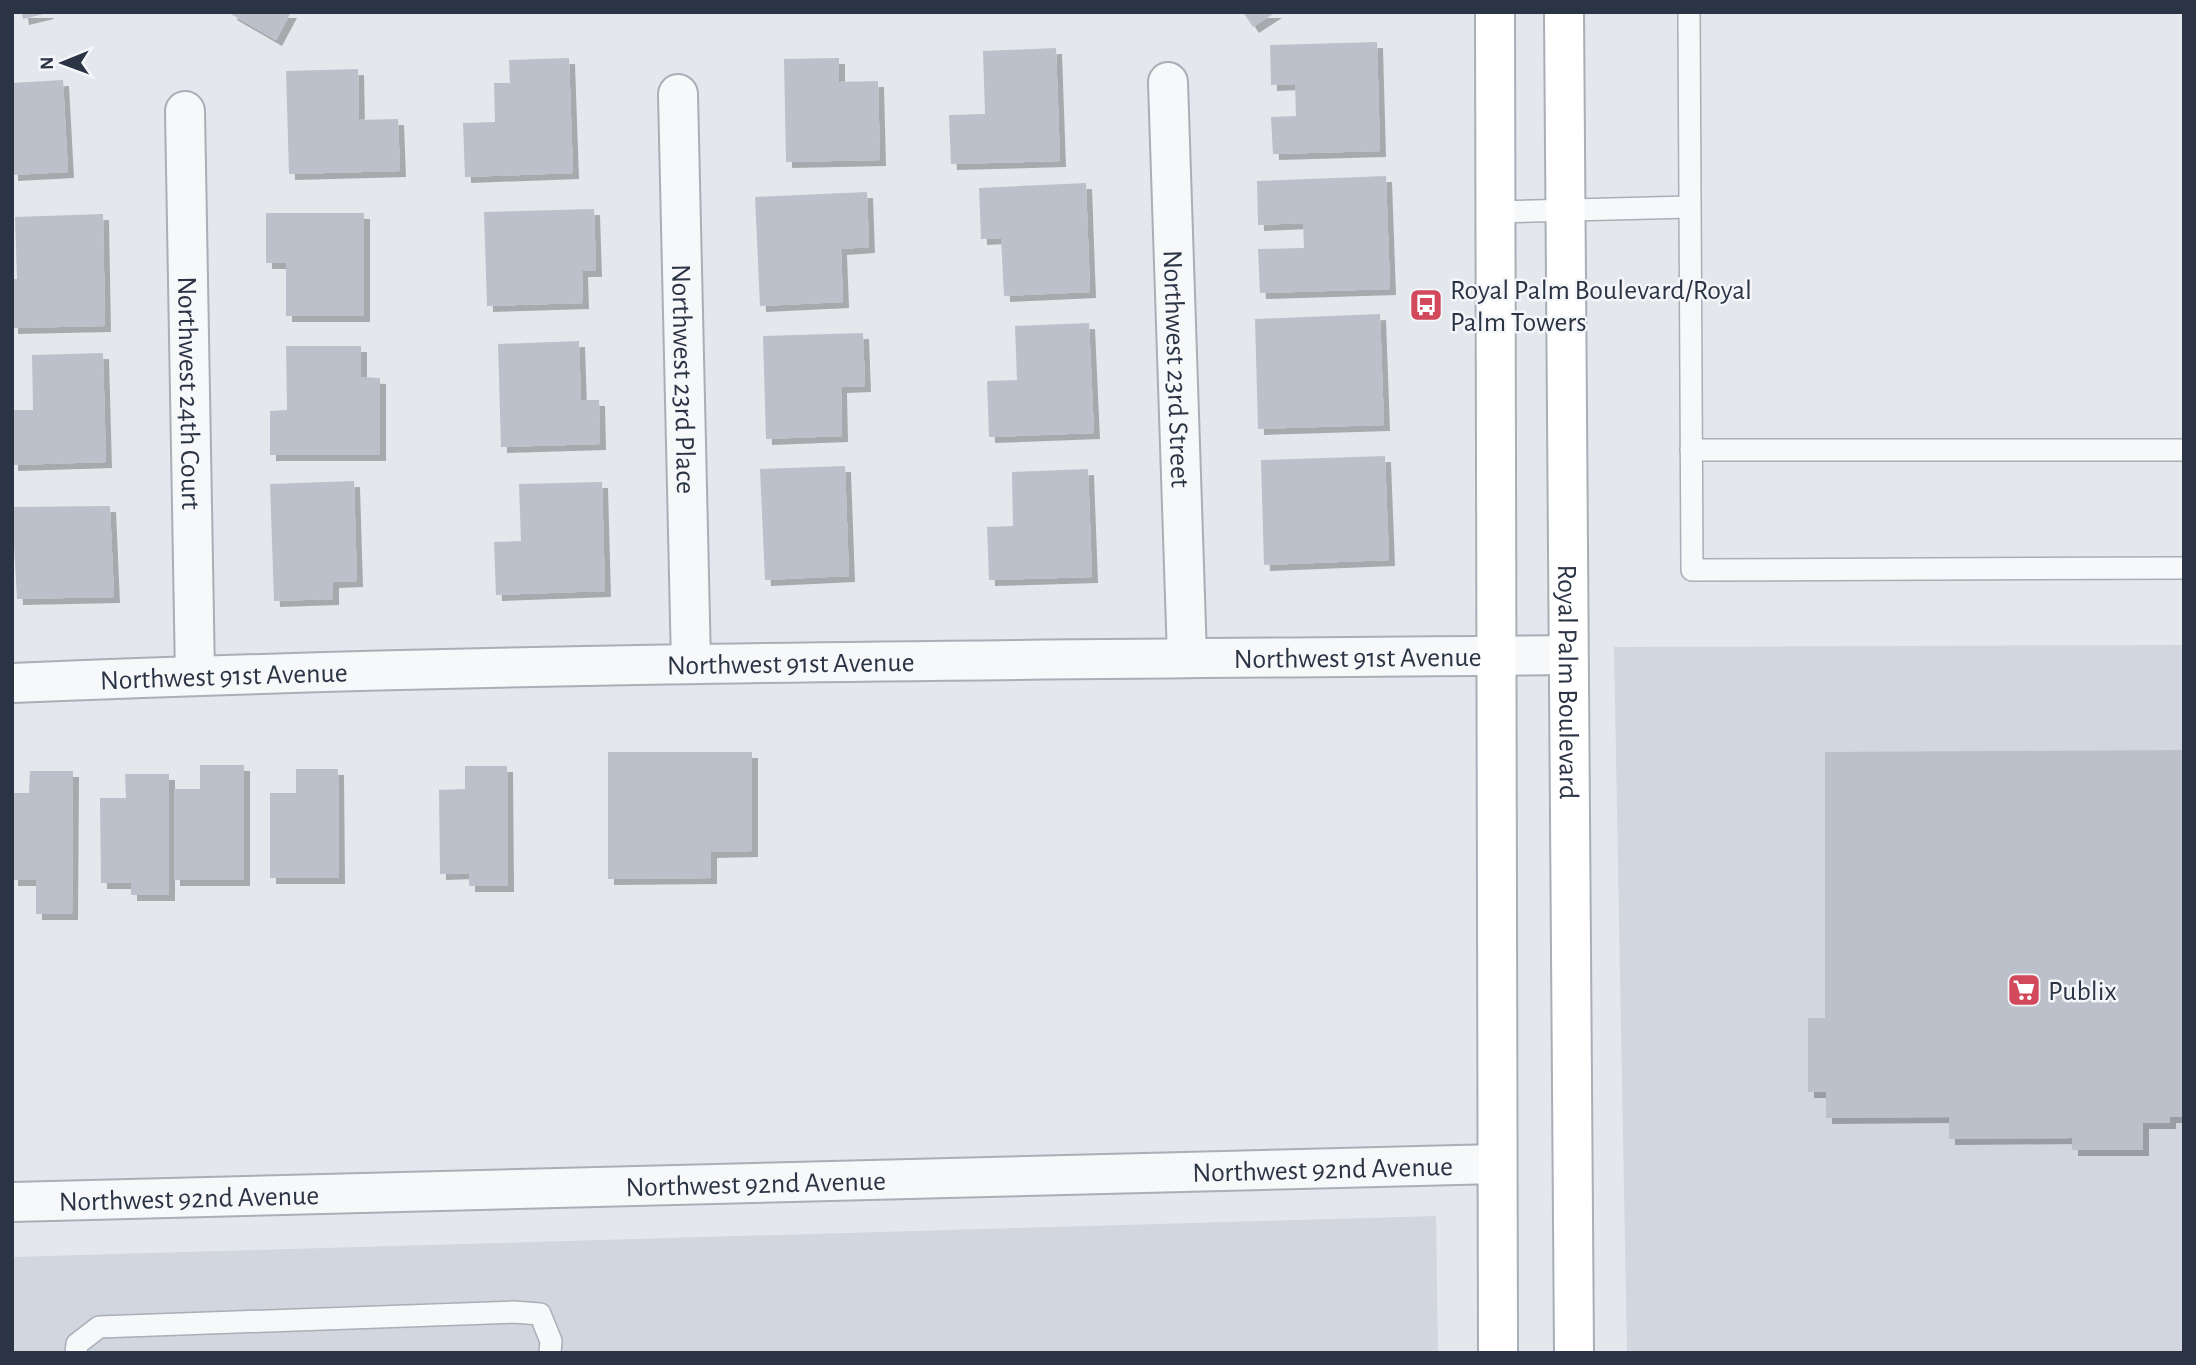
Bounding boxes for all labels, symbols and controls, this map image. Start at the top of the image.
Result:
north arrow [28,28,98,98]
text: N [38,56,57,70]
street label: Northwest 23rd Street [1158,250,1193,488]
street label: Northwest 23rd Place [666,264,699,494]
street label: Northwest 24th Court [172,276,204,510]
place label: Royal Palm Boulevard/Royal Palm Towers [1450,277,1752,337]
bus stop icon: Royal Palm Boulevard/Royal Palm Towers [1407,286,1445,324]
street label: Royal Palm Boulevard [1552,564,1582,800]
street label: Northwest 91st Avenue [1234,644,1482,674]
street label: Northwest 91st Avenue [667,649,915,681]
street label: Northwest 91st Avenue [100,659,348,695]
supermarket icon: Publix [2005,971,2043,1009]
place label: Publix [2048,978,2117,1006]
street label: Northwest 92nd Avenue [1192,1153,1453,1188]
street label: Northwest 92nd Avenue [625,1168,886,1202]
street label: Northwest 92nd Avenue [58,1182,320,1217]

